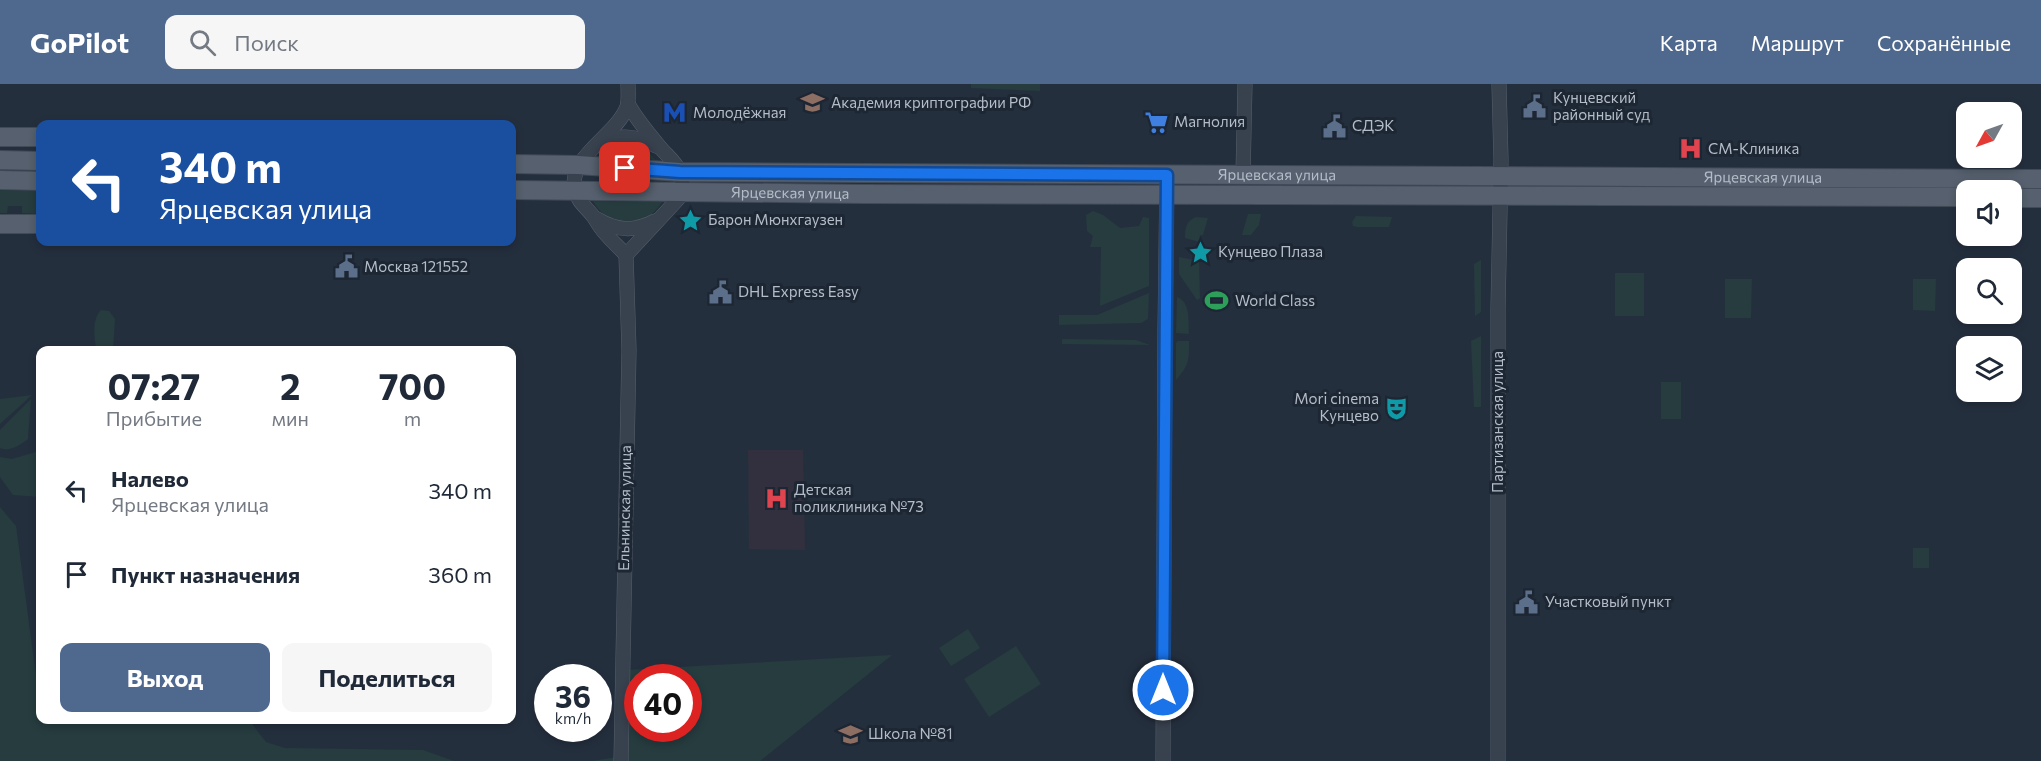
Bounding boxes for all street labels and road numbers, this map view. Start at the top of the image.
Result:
street label: Ярцевская улица [1217,165,1336,183]
street label: Ярцевская улица [1703,167,1822,186]
street label: Ярцевская улица [731,183,849,202]
street label: Партизанская улица [1488,351,1506,493]
street label: Ельнинская улица [614,445,634,571]

